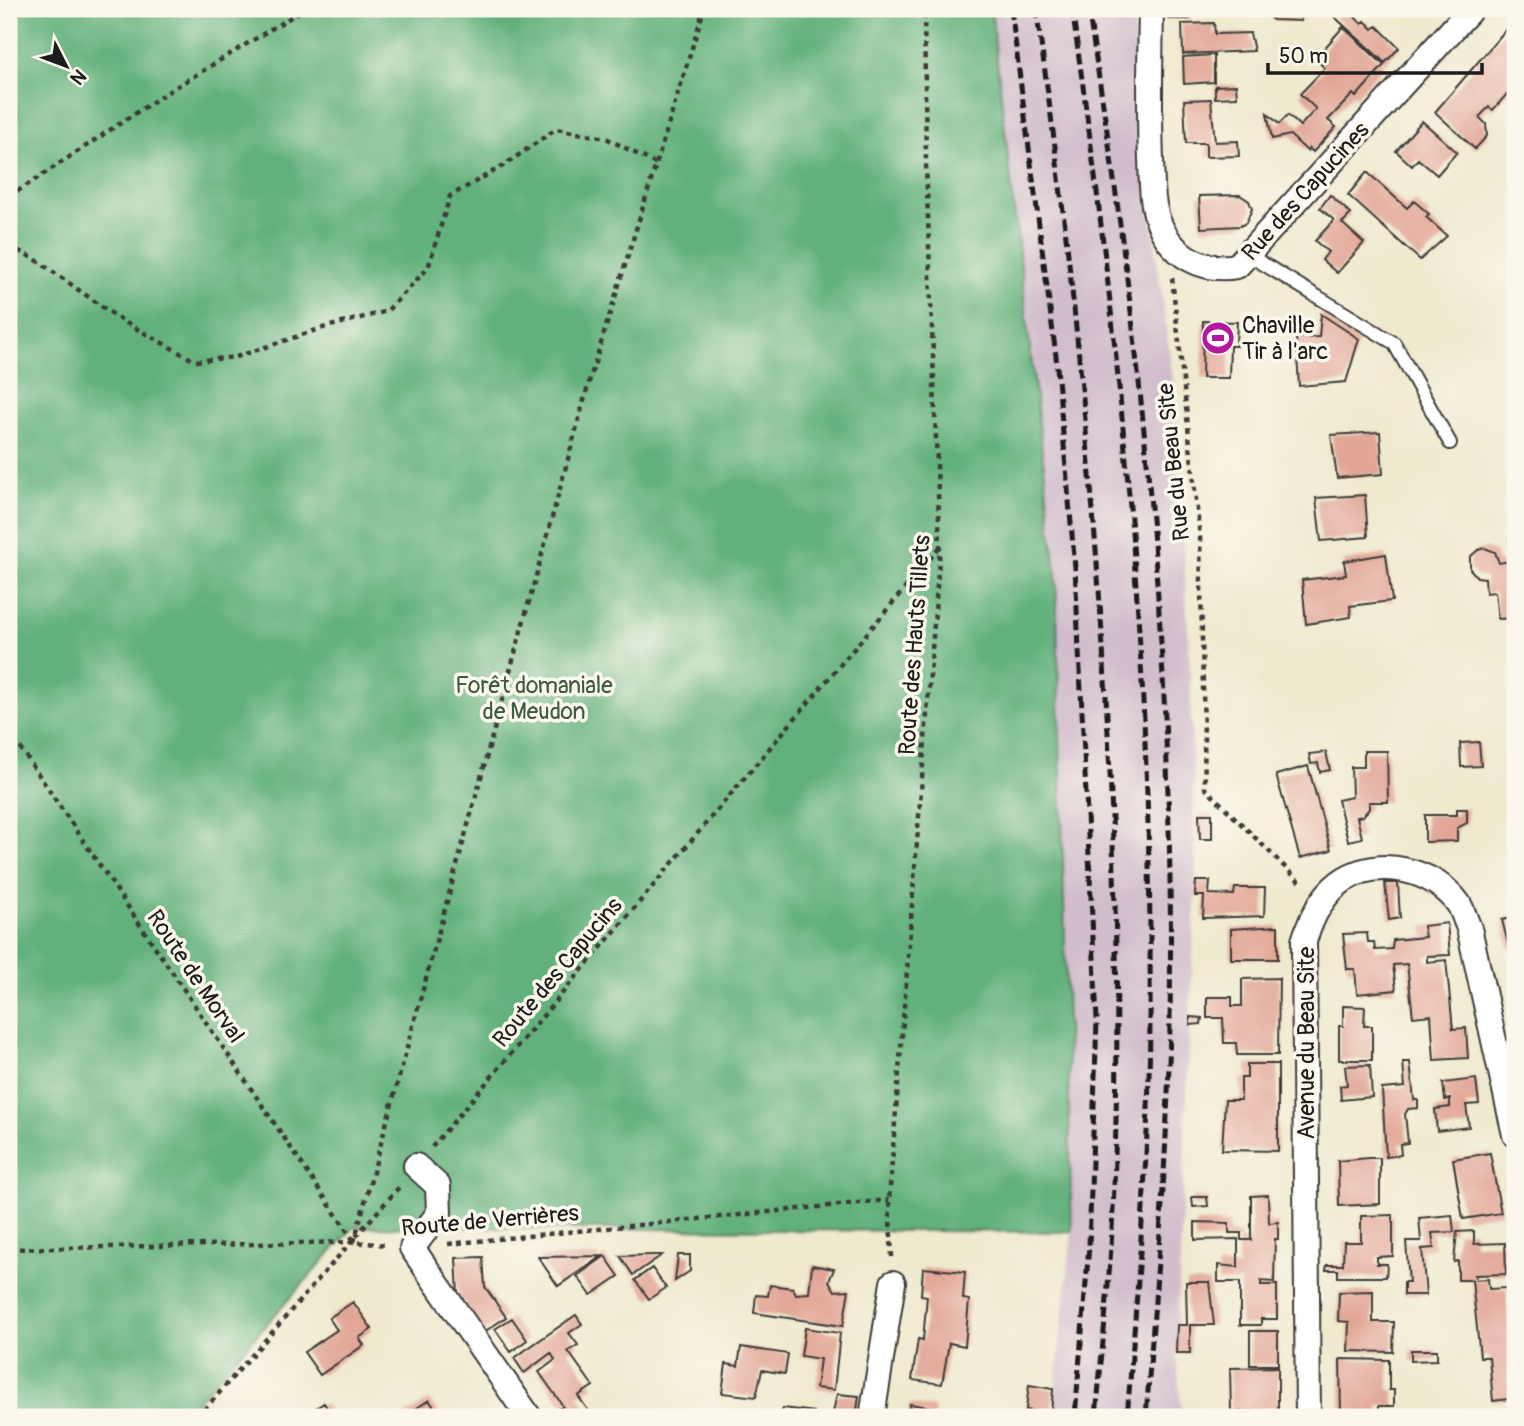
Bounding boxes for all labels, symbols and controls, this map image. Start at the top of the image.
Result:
north arrow [32,32,102,102]
scale bar [1268,32,1482,76]
text: 50 m [1279,43,1328,70]
text: N [65,64,91,90]
street label: Rue des Capucines [1235,116,1375,267]
place label: Chaville Tir à l'arc [1242,311,1328,366]
sports icon: Chaville Tir à l'arc [1199,319,1237,357]
street label: Rue du Beau Site [1151,381,1196,542]
street label: Route des Hauts Tillets [892,534,937,756]
park label: Forêt domaniale de Meudon [455,671,613,726]
street label: Route des Capucins [486,892,628,1053]
street label: Route de Morval [140,904,251,1048]
street label: Avenue du Beau Site [1292,946,1321,1139]
street label: Route de Verrières [400,1198,580,1243]

